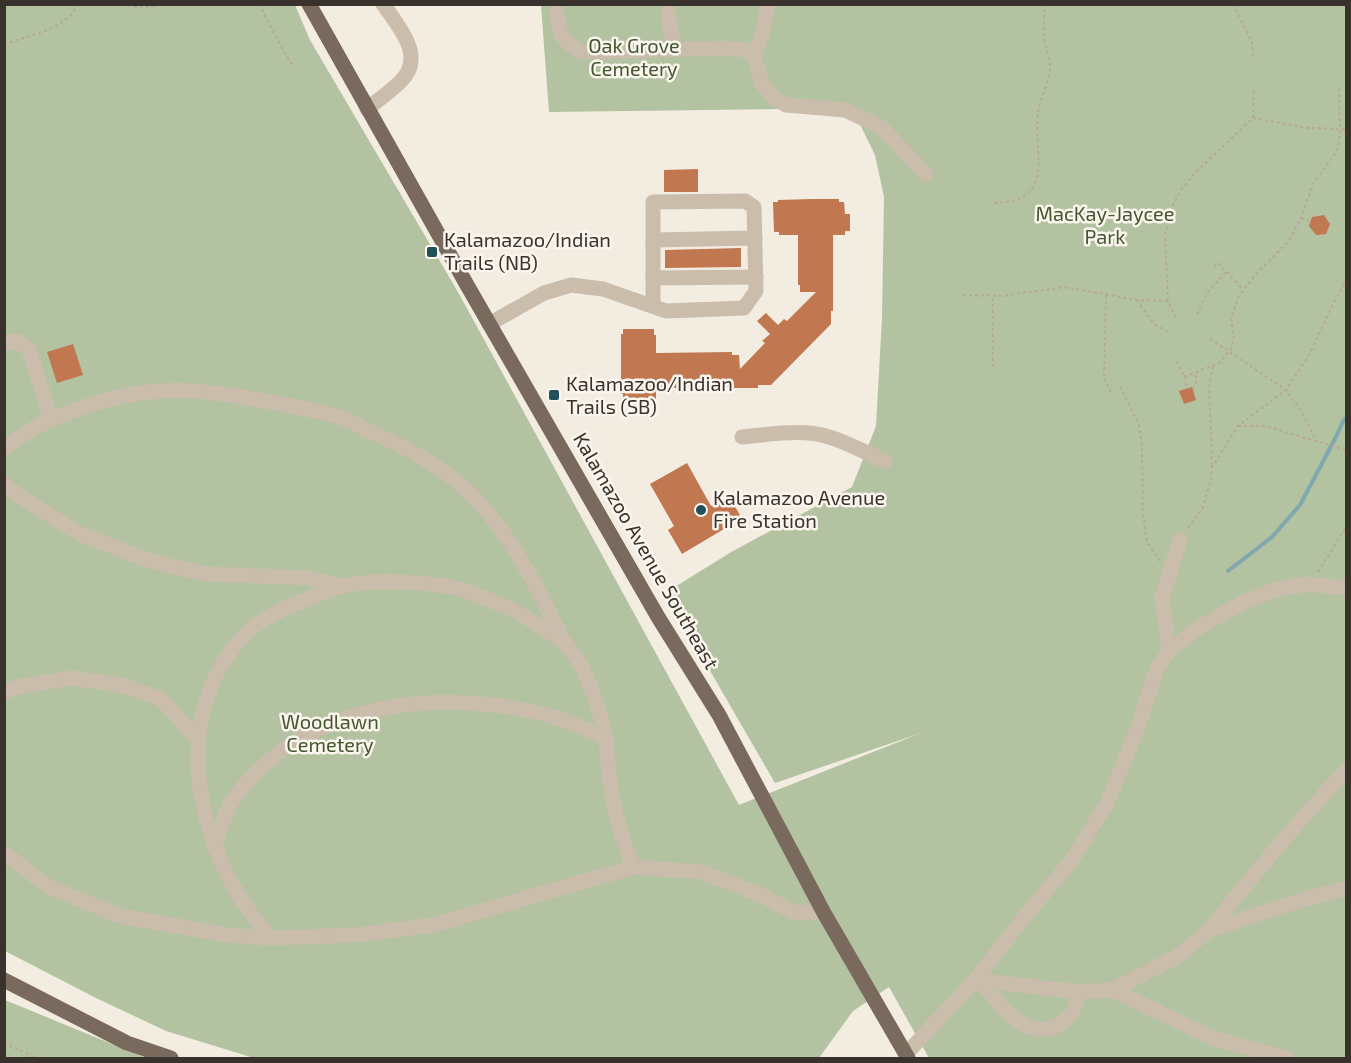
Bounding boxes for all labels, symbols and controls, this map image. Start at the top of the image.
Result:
park label: Oak Grove Cemetery [588,33,680,80]
park label: MacKay-Jaycee Park [1035,201,1175,248]
place label: Kalamazoo/Indian Trails (NB) [444,227,611,274]
marker: Kalamazoo/Indian Trails (NB) [425,245,439,259]
place label: Kalamazoo/Indian Trails (SB) [566,371,733,418]
marker: Kalamazoo/Indian Trails (SB) [547,388,561,402]
street label: Kalamazoo Avenue Southeast [569,428,725,673]
place label: Kalamazoo Avenue Fire Station [713,485,885,532]
marker: Kalamazoo Avenue Fire Station [694,503,708,517]
park label: Woodlawn Cemetery [281,709,379,756]

